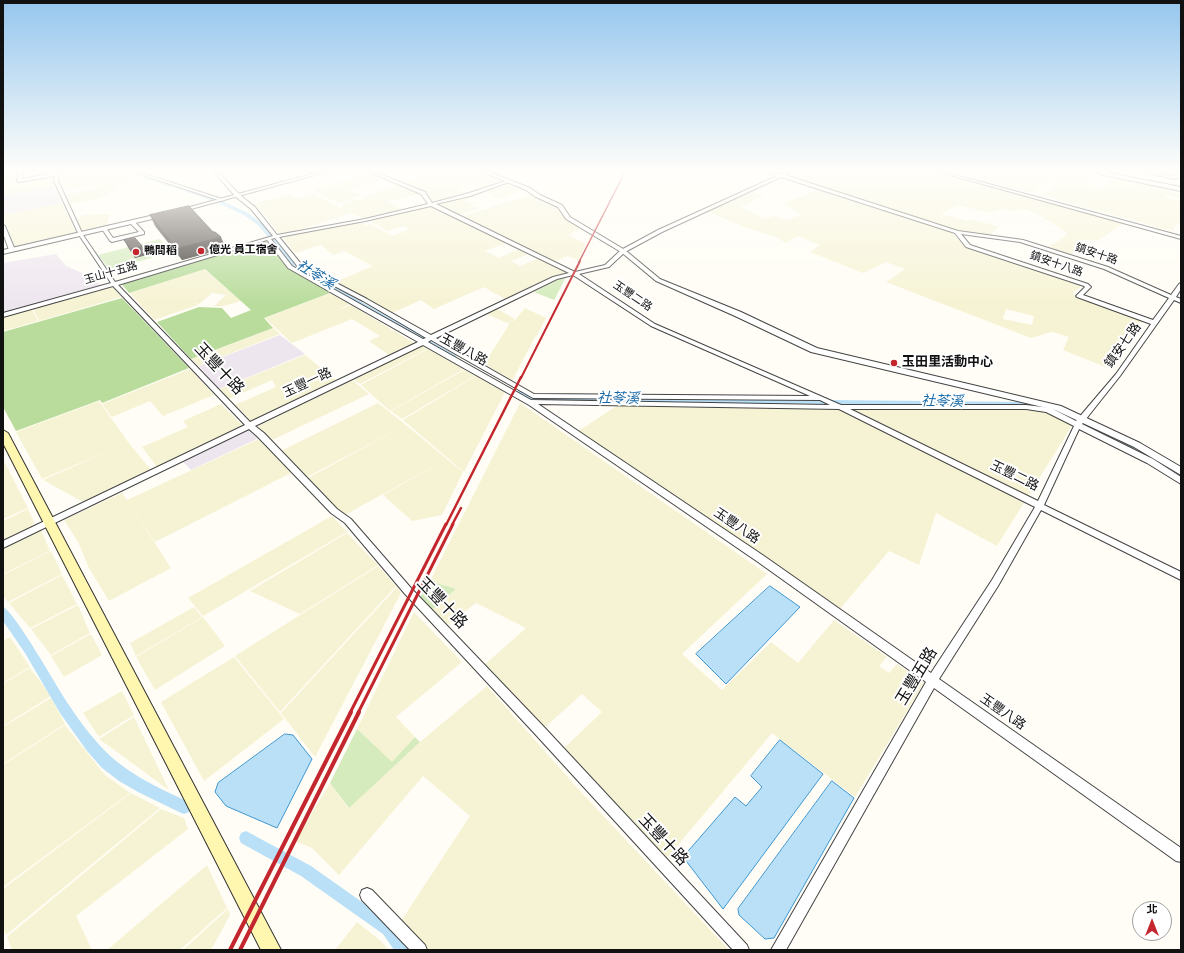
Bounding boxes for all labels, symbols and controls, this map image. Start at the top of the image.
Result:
street label: 鎮安十路 [1073,242,1119,268]
place label: 億光 員工宿舍 [209,244,278,258]
place label: 鴨間稻 [144,245,177,259]
marker: 億光 員工宿舍 [196,246,206,256]
marker: 鴨間稻 [131,247,141,257]
street label: 鎮安十八路 [1028,250,1084,280]
water label: 社苓溪 [293,258,337,294]
street label: 玉山十五路 [83,260,139,288]
street label: 玉豐二路 [610,279,654,315]
street label: 鎮安七路 [1102,320,1146,372]
street label: 玉豐八路 [436,332,490,370]
street label: 玉豐十路 [189,340,247,400]
place label: 玉田里活動中心 [902,355,993,371]
marker: 玉田里活動中心 [889,358,899,368]
street label: 玉豐一路 [281,366,335,402]
water label: 社苓溪 [597,391,639,409]
water label: 社苓溪 [921,394,963,412]
street label: 玉豐二路 [987,459,1041,495]
street label: 玉豐八路 [710,506,762,548]
street label: 玉豐十路 [412,574,470,634]
street label: 玉豐五路 [893,645,943,709]
street label: 玉豐八路 [976,692,1028,734]
street label: 玉豐十路 [633,811,691,871]
north arrow [1132,901,1172,941]
text: 北 [1147,901,1158,918]

